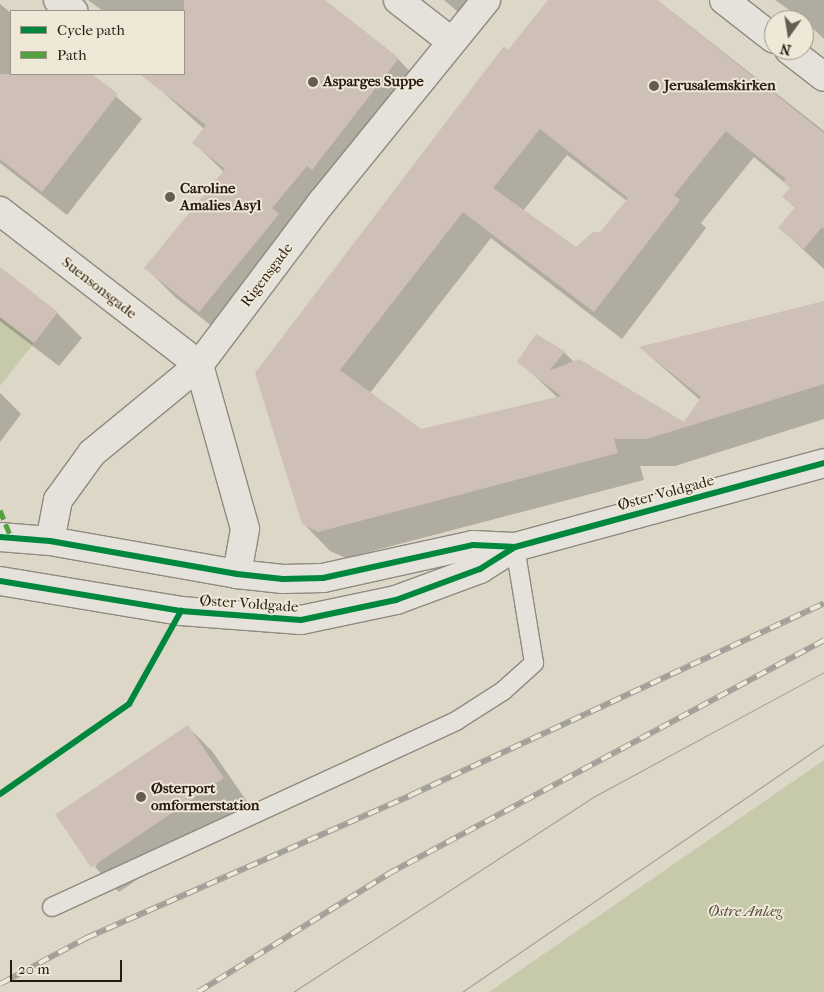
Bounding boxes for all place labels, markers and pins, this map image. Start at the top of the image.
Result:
place label: Asparges Suppe [323,73,424,91]
marker: Asparges Suppe [307,76,319,88]
place label: Jerusalemskirken [664,77,776,95]
marker: Jerusalemskirken [648,80,660,92]
place label: Caroline Amalies Asyl [180,179,261,214]
marker: Caroline Amalies Asyl [164,191,176,203]
place label: Østerport omformerstation [151,779,259,814]
marker: Østerport omformerstation [135,791,147,803]

